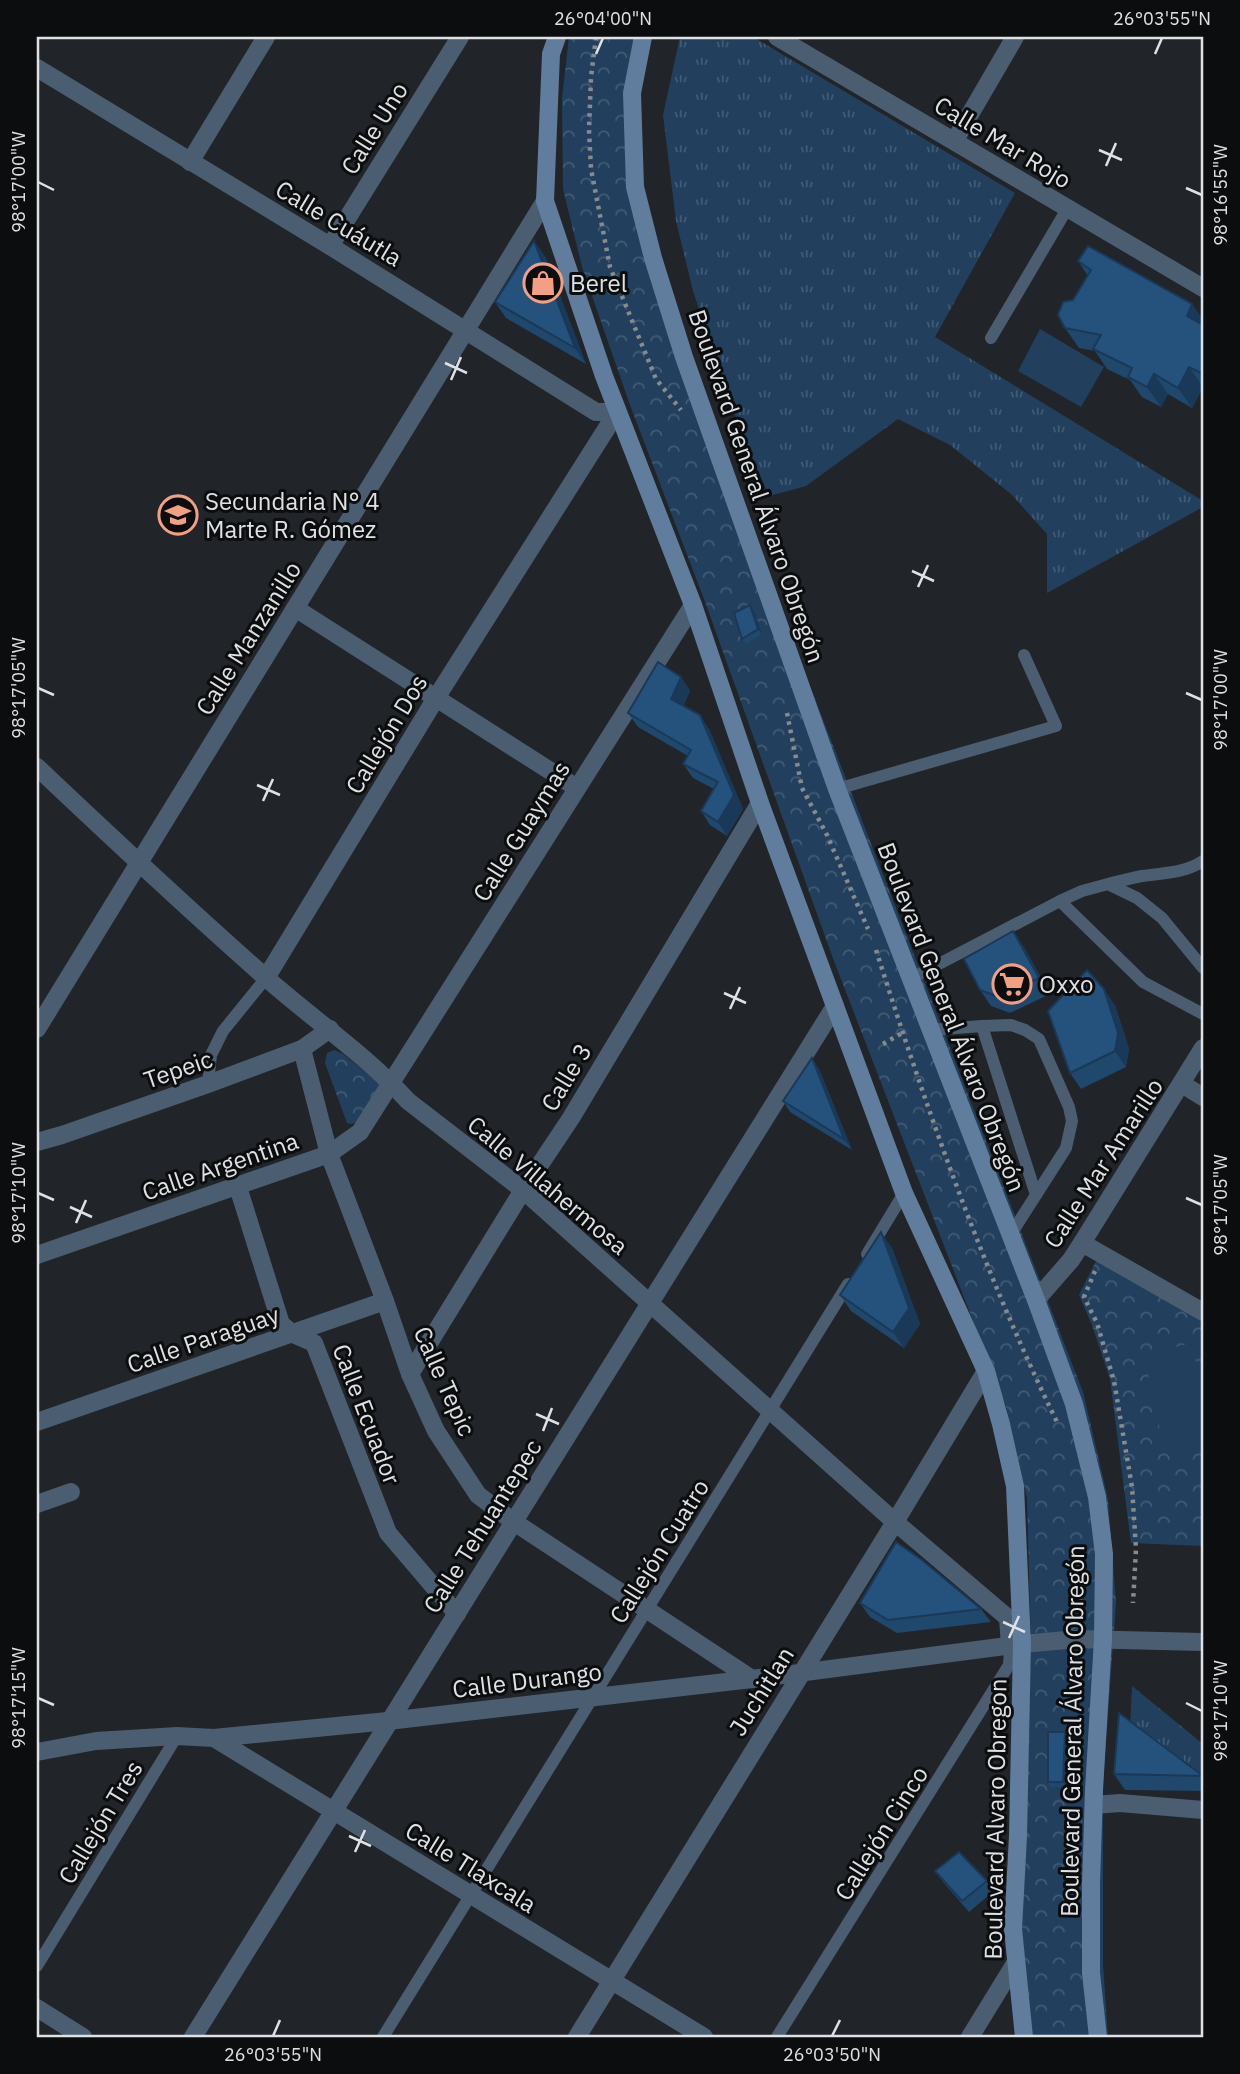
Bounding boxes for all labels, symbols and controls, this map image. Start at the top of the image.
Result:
text: 26°04'00"N [554,7,652,30]
text: 26°03'55"N [1113,7,1211,30]
street label: Calle Uno [333,76,415,180]
street label: Calle Mar Rojo [929,89,1077,195]
text: 98°17'00"W [7,131,30,233]
text: 98°16'55"W [1209,144,1232,246]
street label: Calle Cuáutla [270,173,408,273]
shop icon: Berel [522,262,564,304]
place label: Berel [570,267,627,299]
street label: Boulevard General Álvaro Obregón [681,305,833,667]
place label: Secundaria N° 4 Marte R. Gómez [205,485,380,545]
school or university icon: Secundaria N° 4 Marte R. Gómez [157,494,199,536]
street label: Calle Manzanillo [188,555,308,721]
text: 98°17'05"W [7,637,30,739]
text: 98°17'00"W [1209,649,1232,751]
street label: Callejón Dos [338,668,434,800]
street label: Calle Guaymas [465,755,577,907]
street label: Boulevard General Álvaro Obregón [870,838,1034,1196]
supermarket icon: Oxxo [991,963,1033,1005]
place label: Oxxo [1039,968,1093,1000]
street label: Calle 3 [533,1037,599,1117]
street label: Tepeic [139,1042,217,1096]
street label: Calle Mar Amarillo [1036,1072,1170,1254]
street label: Calle Villahermosa [461,1108,635,1262]
street label: Calle Argentina [138,1124,303,1208]
text: 98°17'10"W [7,1142,30,1244]
text: 98°17'05"W [1209,1154,1232,1256]
street label: Calle Paraguay [123,1298,283,1380]
street label: Calle Tepic [407,1321,483,1441]
street label: Calle Ecuador [326,1339,409,1489]
street label: Calle Tehuantepec [416,1433,548,1619]
street label: Callejón Cuatro [602,1473,716,1629]
street label: Boulevard General Álvaro Obregón [1053,1545,1091,1917]
street label: Juchitlan [721,1641,801,1741]
text: 98°17'15"W [7,1647,30,1749]
street label: Calle Durango [450,1655,604,1705]
text: 98°17'10"W [1209,1660,1232,1762]
street label: Boulevard Alvaro Obregon [977,1678,1013,1960]
street label: Callejón Tres [51,1754,149,1890]
street label: Callejón Cinco [827,1760,935,1906]
street label: Calle Tlaxcala [399,1814,543,1920]
text: 26°03'55"N [224,2043,322,2066]
text: 26°03'50"N [783,2043,881,2066]

